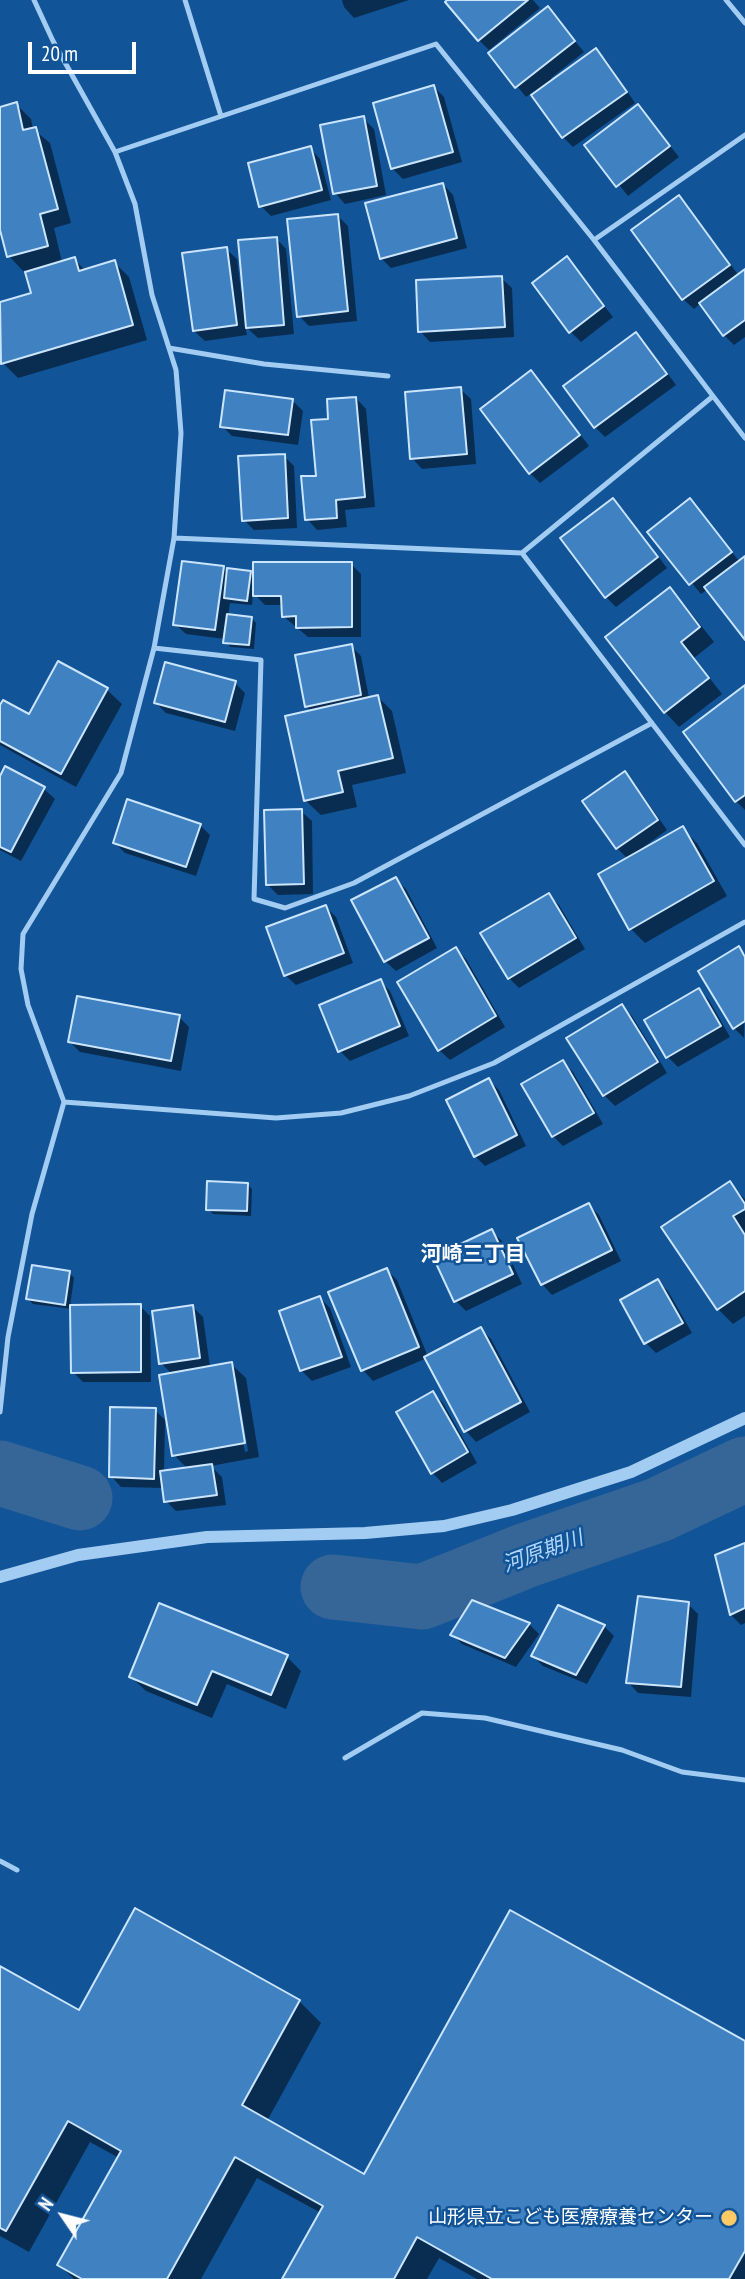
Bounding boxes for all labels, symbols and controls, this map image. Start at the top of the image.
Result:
scale bar [32,28,140,72]
text: 20 m [41,40,78,67]
district label: 河崎三丁目 [421,1242,525,1268]
water label: 河原期川 [499,1526,587,1578]
north arrow [28,2181,98,2251]
text: N [33,2193,59,2215]
place label: 山形県立こども医療療養センター [428,2207,713,2229]
marker: 山形県立こども医療療養センター [719,2208,739,2228]

